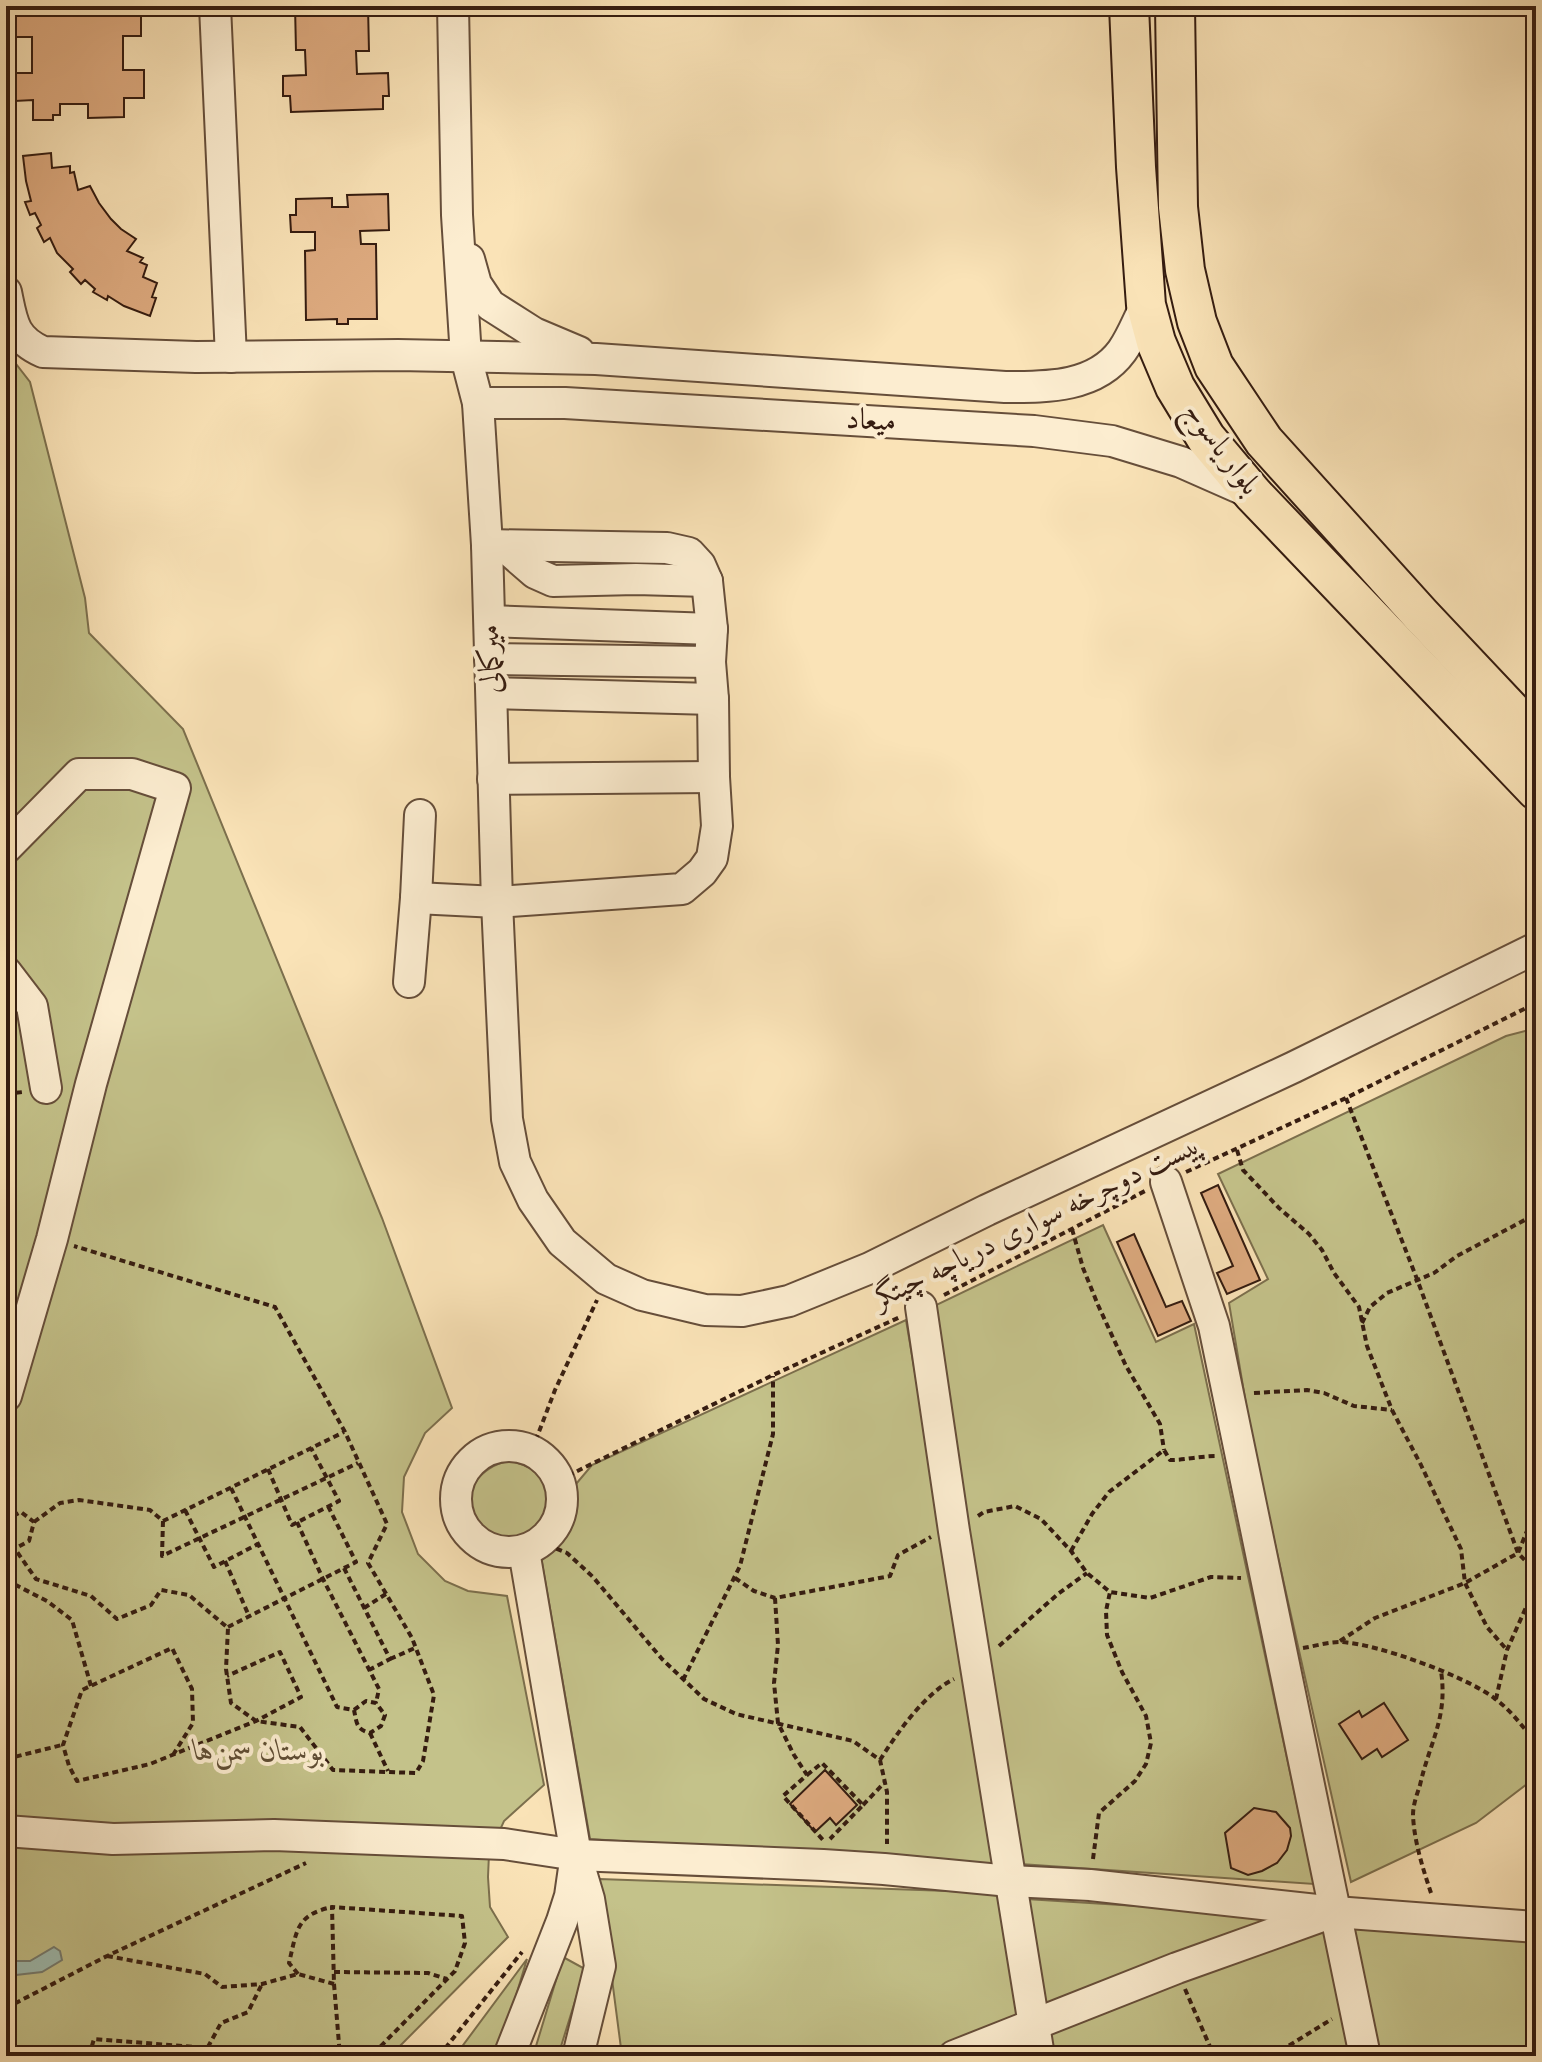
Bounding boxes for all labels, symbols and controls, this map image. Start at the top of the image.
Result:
street label: بلوار یاسوج [1169,395,1269,506]
street label: میعاد [845,401,897,441]
street label: میرکمالی [471,624,511,694]
street label: پیست دوچرخه سواری دریاچه چیتگر [864,1125,1209,1320]
park label: بوستان سمن‌ها [191,1733,325,1771]

